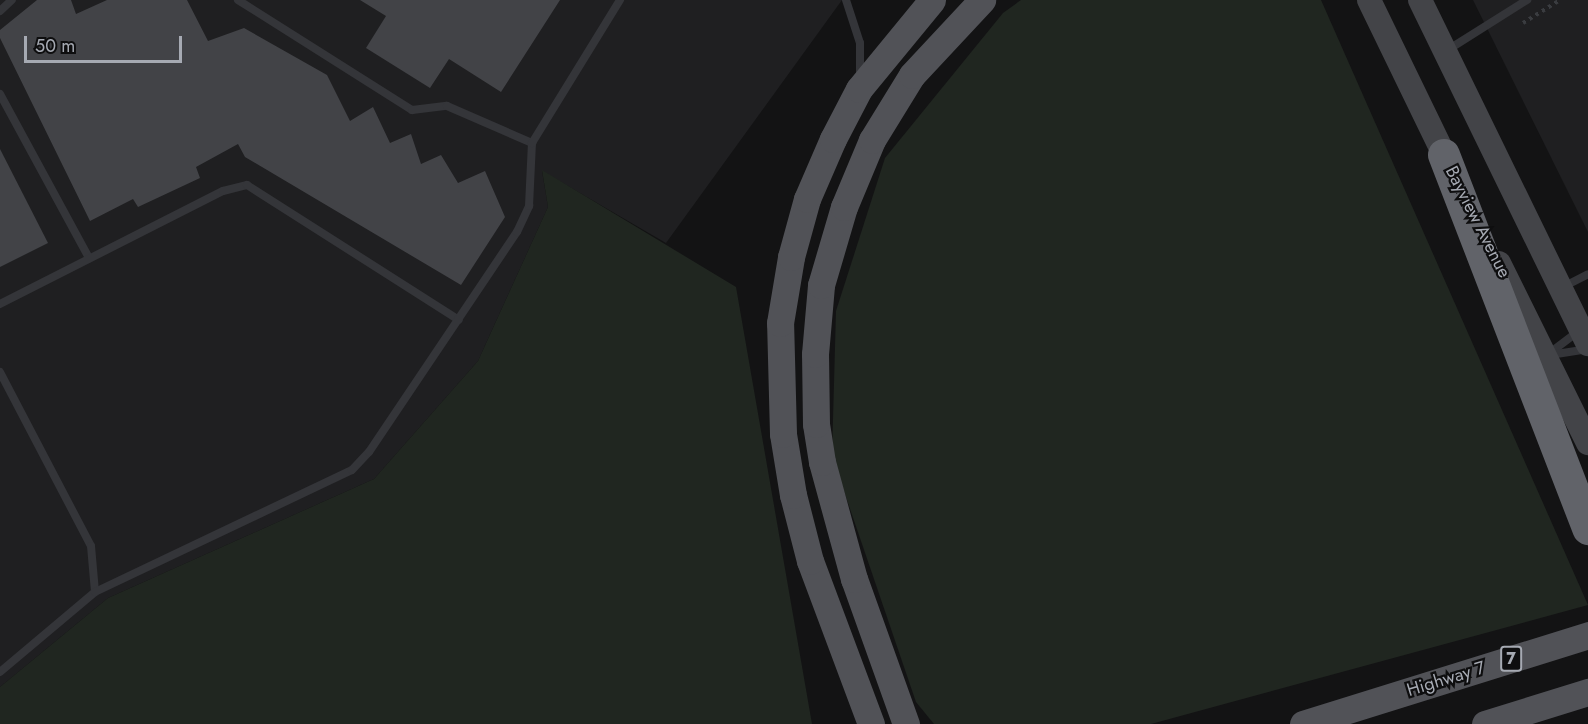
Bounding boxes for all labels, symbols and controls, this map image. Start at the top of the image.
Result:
scale bar [27,24,184,62]
text: 50 m [35,33,75,59]
street label: Bayview Avenue [1441,163,1515,281]
road number: 7 [1499,646,1523,672]
street label: Highway 7 [1404,657,1488,701]

